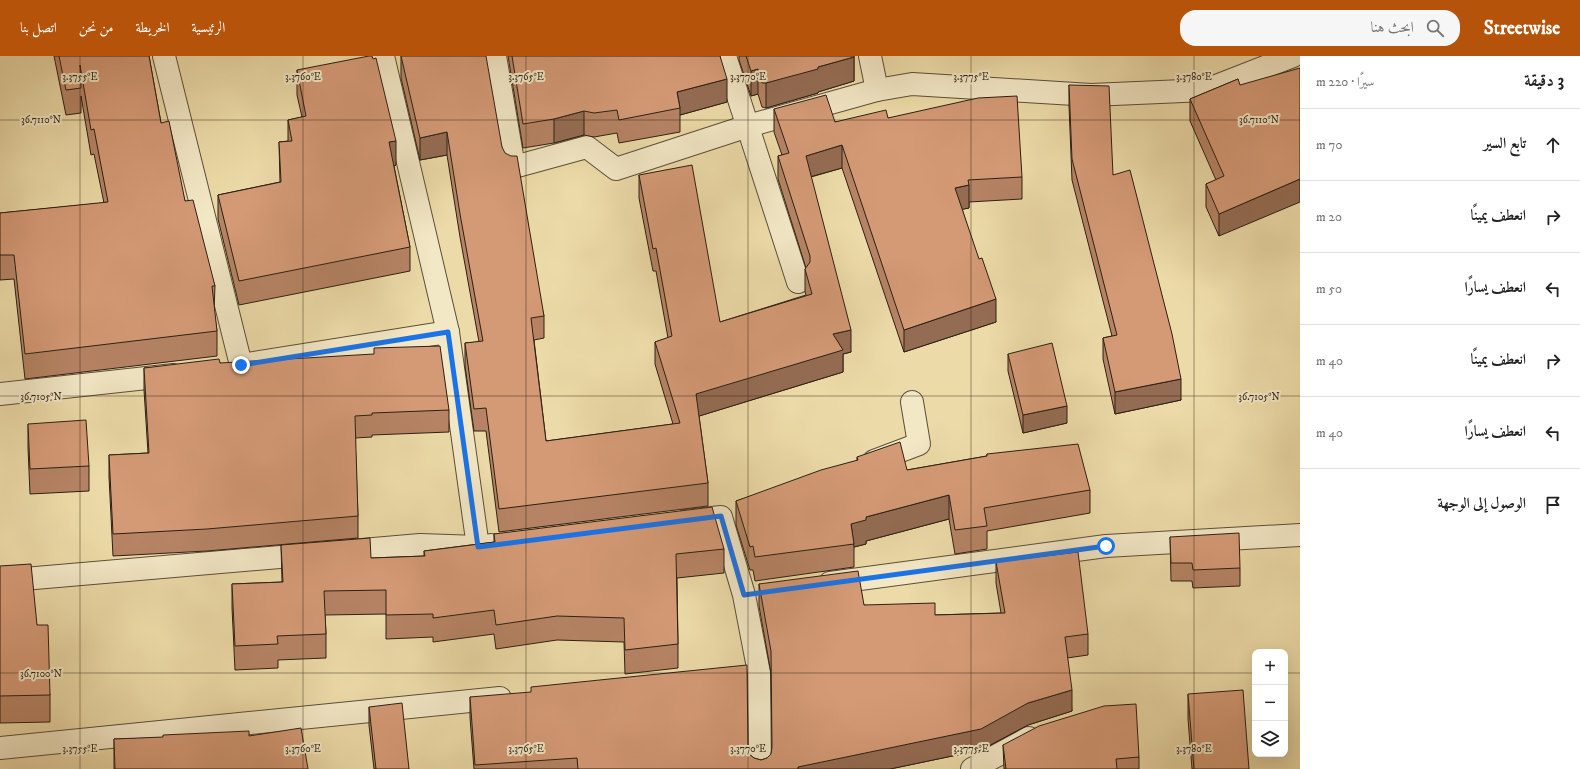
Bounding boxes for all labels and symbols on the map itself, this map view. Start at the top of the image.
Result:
text: 3.3755°E [62,71,98,83]
text: 3.3760°E [285,71,321,83]
text: 3.3765°E [508,71,544,83]
text: 3.3770°E [730,71,766,83]
text: 3.3775°E [953,71,989,83]
text: 3.3780°E [1176,71,1212,83]
text: 36.7110°N [21,114,61,126]
text: 36.7110°N [1239,114,1279,126]
route end [232,356,250,374]
text: 36.7105°N [20,391,62,403]
text: 36.7105°N [1238,391,1280,403]
route start [1097,537,1115,555]
text: 36.7100°N [20,668,62,680]
text: 3.3755°E [62,743,98,755]
text: 3.3760°E [285,743,321,755]
text: 3.3765°E [508,743,544,755]
text: 3.3770°E [730,743,766,755]
text: 3.3775°E [953,743,989,755]
text: 3.3780°E [1176,743,1212,755]

